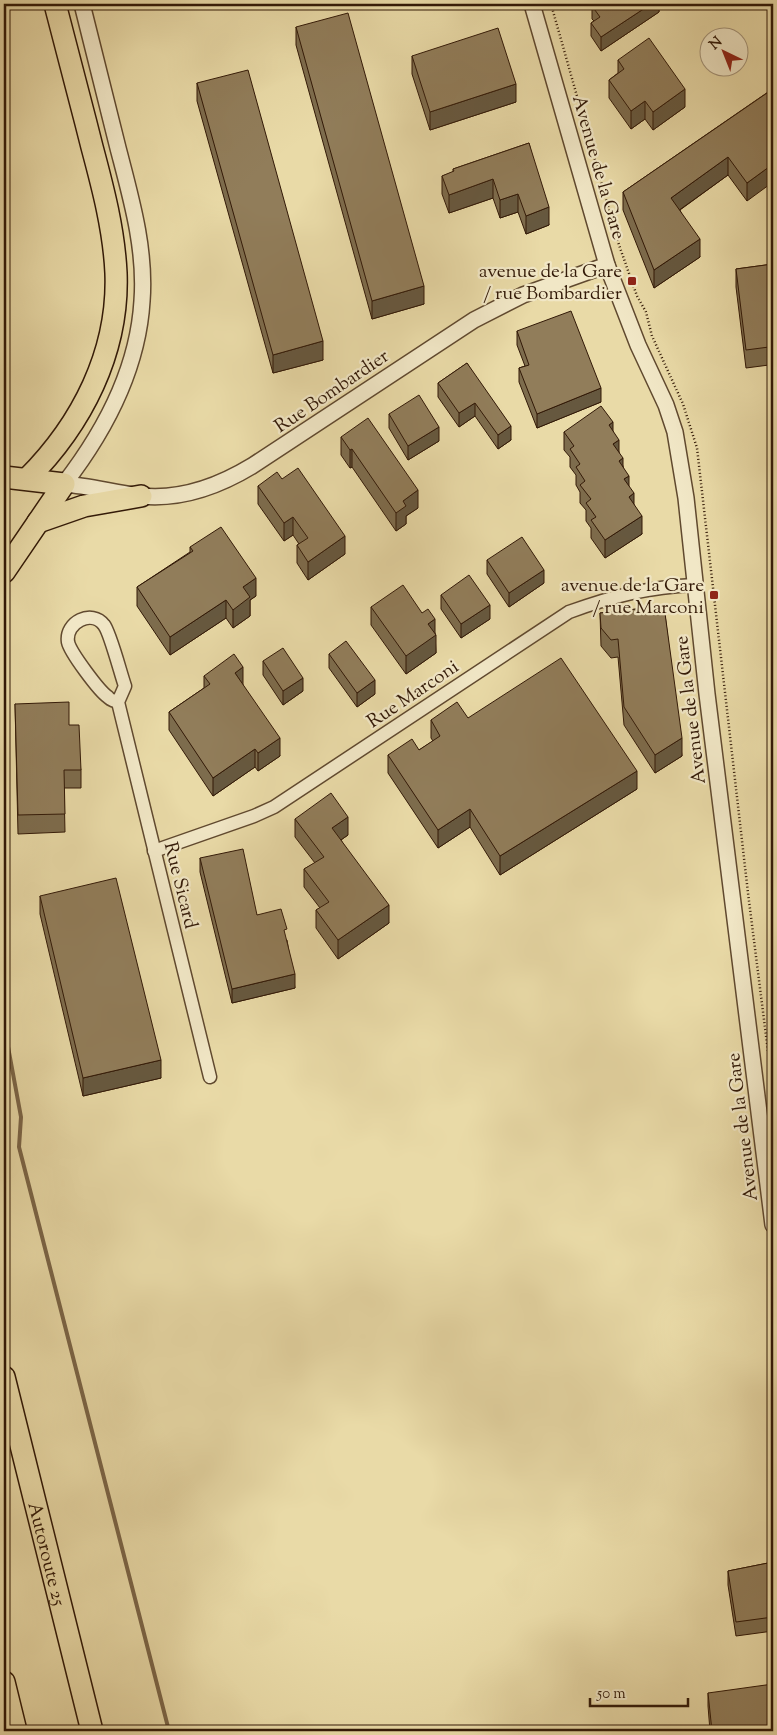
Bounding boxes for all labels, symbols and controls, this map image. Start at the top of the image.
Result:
north arrow [700,28,750,78]
text: N [706,33,727,55]
street label: Avenue de la Gare [564,92,631,243]
place label: avenue de la Gare / rue Bombardier [479,259,622,308]
marker: avenue de la Gare / rue Bombardier [626,275,638,287]
street label: Rue Bombardier [270,344,395,440]
place label: avenue de la Gare / rue Marconi [561,573,704,622]
marker: avenue de la Gare / rue Marconi [708,589,720,601]
street label: Avenue de la Gare [669,634,714,785]
street label: Rue Marconi [362,654,465,736]
street label: Rue Sicard [156,839,203,932]
street label: Avenue de la Gare [721,1051,766,1202]
street label: Autoroute 25 [20,1500,71,1609]
scale bar [590,1675,687,1707]
text: 50 m [596,1684,626,1705]

